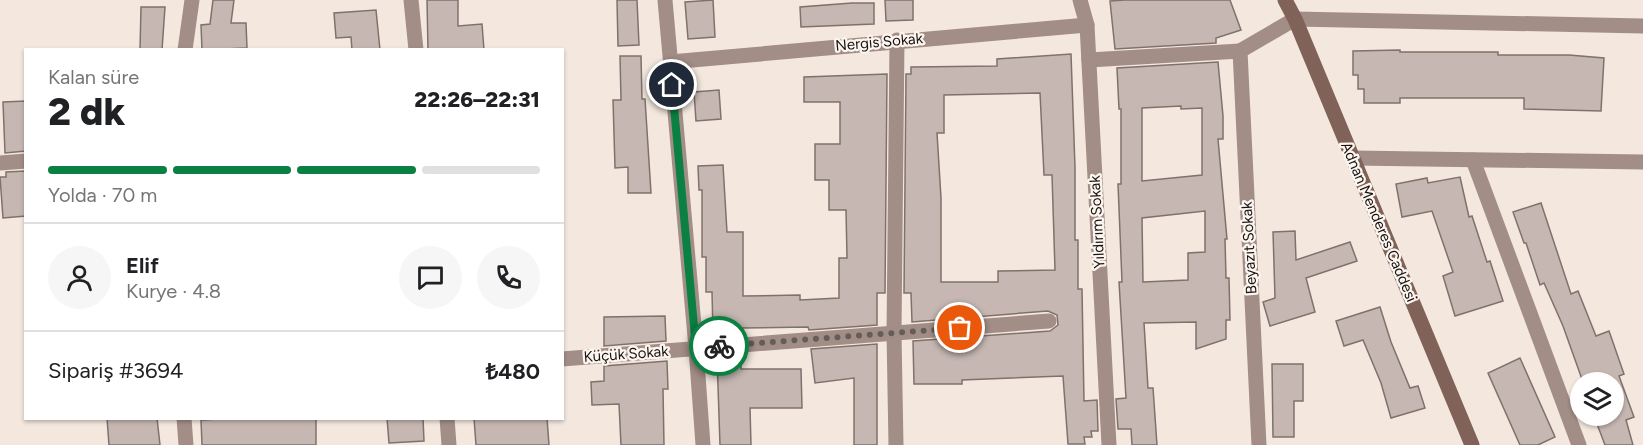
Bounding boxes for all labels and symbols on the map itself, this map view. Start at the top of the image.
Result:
street label: Nergis Sokak [834,29,924,55]
pin [646,59,697,110]
street label: Adnan Menderes Caddesi [1337,139,1421,305]
street label: Yıldırım Sokak [1086,174,1108,269]
street label: Beyazıt Sokak [1238,201,1260,295]
pin [934,302,985,353]
courier [689,316,749,376]
street label: Küçük Sokak [583,342,670,366]

